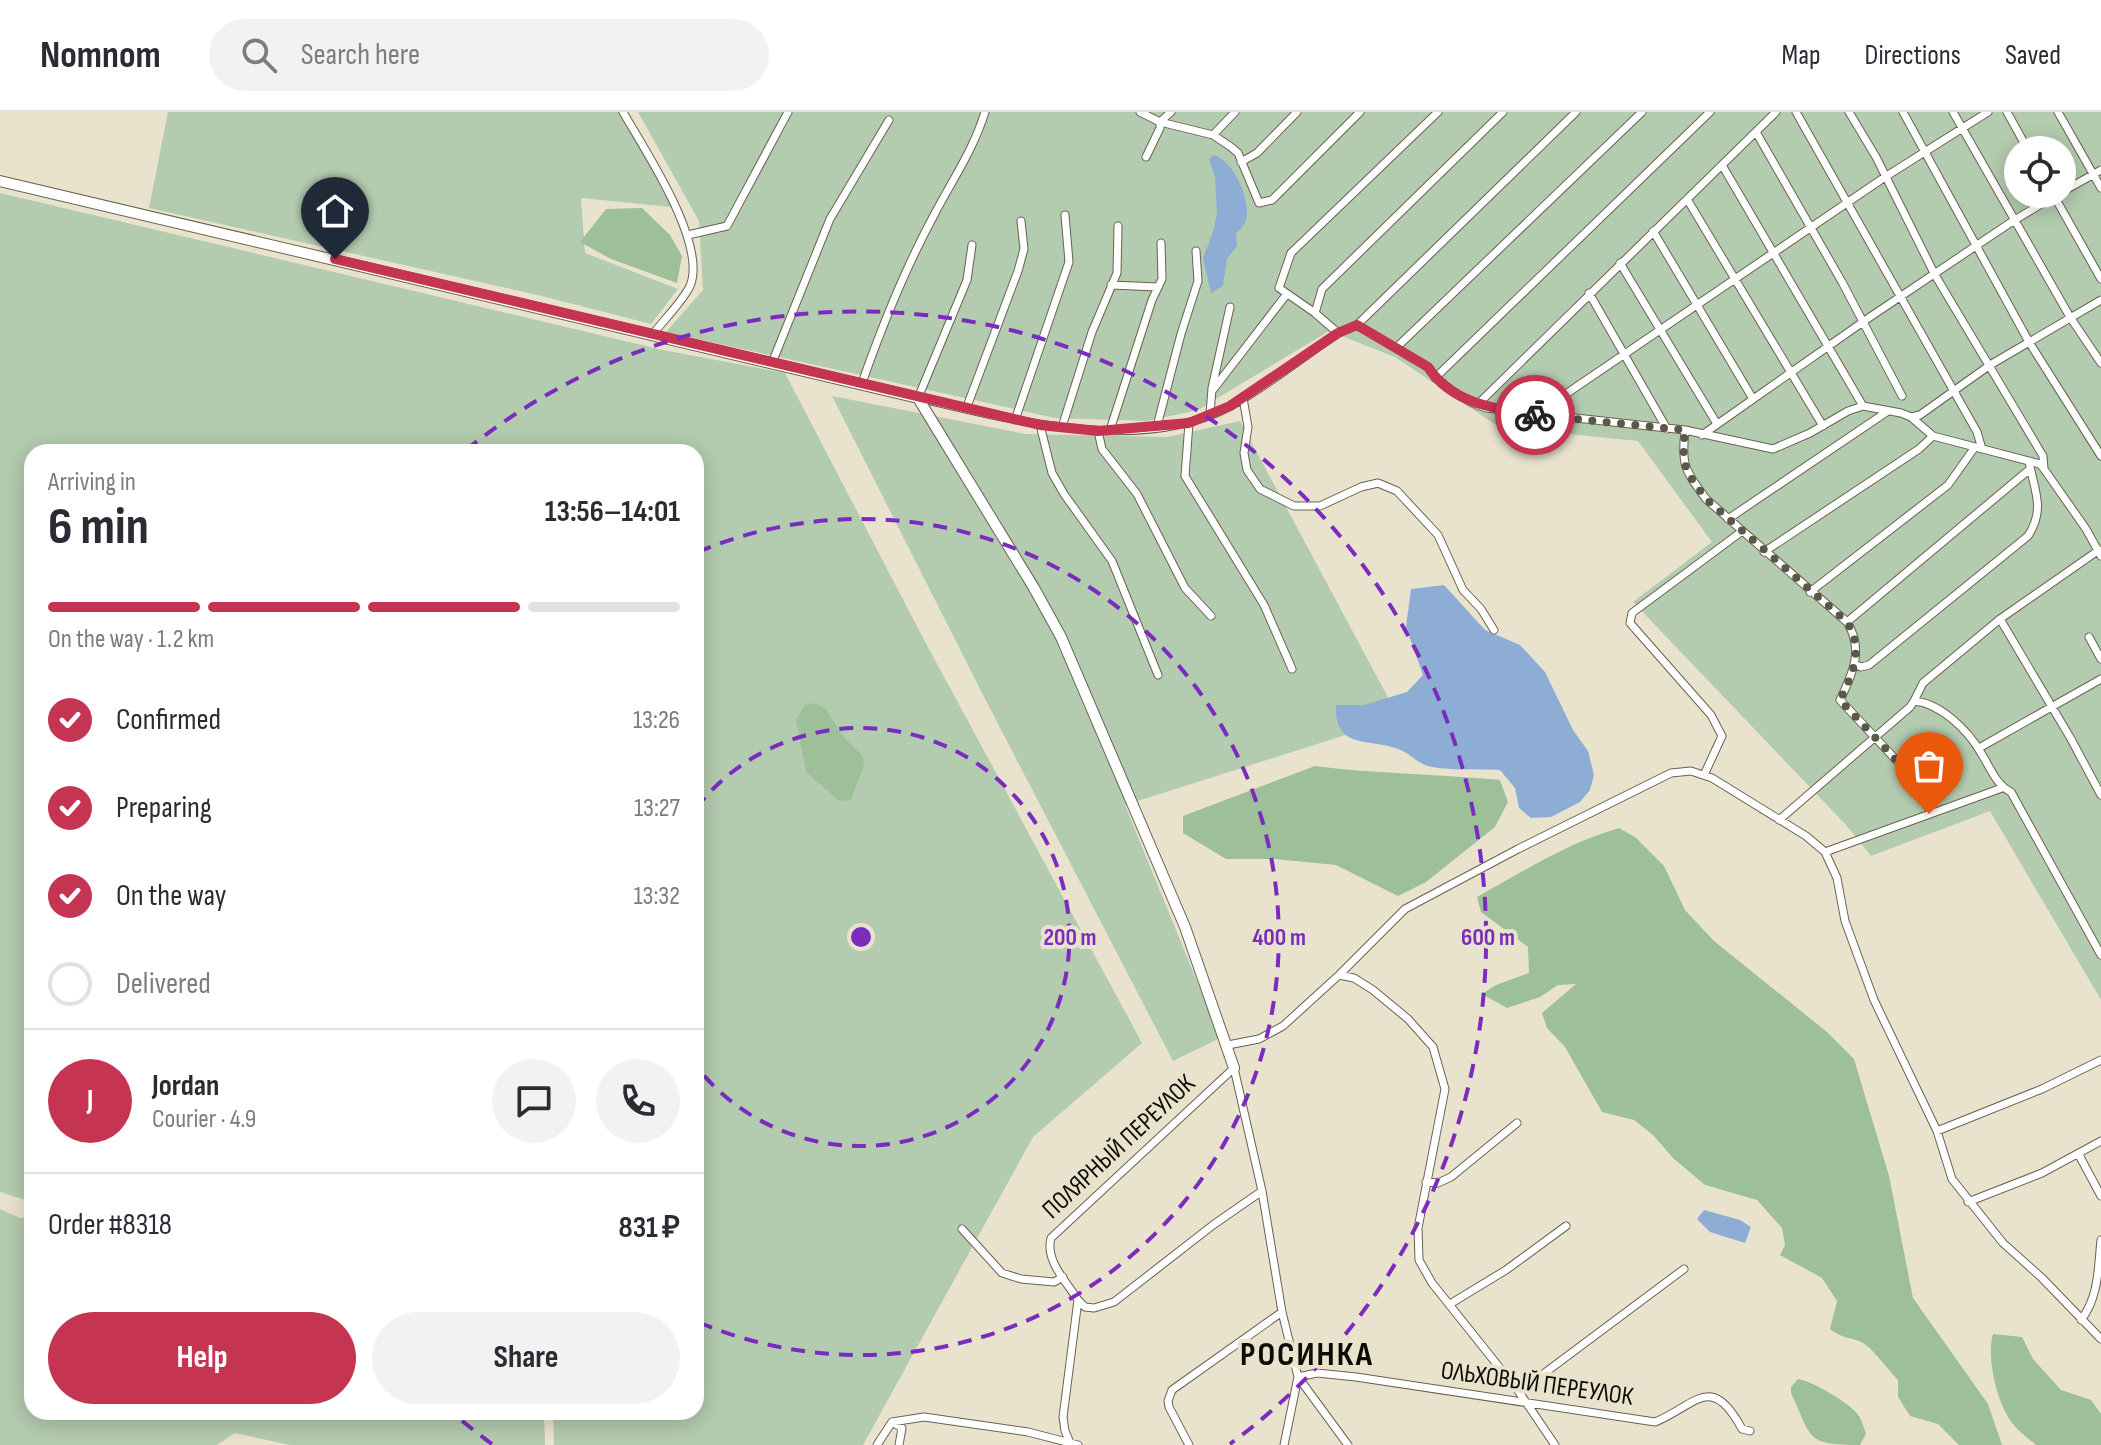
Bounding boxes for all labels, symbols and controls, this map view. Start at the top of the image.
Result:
search box [209,19,769,91]
text: Nomnom [40,33,161,78]
icon: search [237,33,281,77]
text: Search here [301,37,420,73]
text: Map [1782,39,1821,72]
text: Directions [1865,39,1961,72]
text: Saved [2005,39,2061,72]
map controls [2004,136,2076,208]
button: locate [2004,136,2076,208]
pin [301,177,369,259]
icon: home [313,189,357,233]
courier [1495,375,1575,455]
icon: bike [1513,393,1557,437]
text: Arriving in [48,467,136,498]
text: 13:56–14:01 [545,494,680,530]
text: 6 min [48,496,149,559]
text: On the way · 1.2 km [48,624,214,655]
icon: check [48,698,92,742]
text: Confirmed [116,702,221,738]
text: 13:26 [633,705,680,736]
pin [1895,732,1963,814]
icon: bag [1907,744,1951,788]
icon: check [48,786,92,830]
text: Preparing [116,790,212,826]
text: 13:27 [634,793,680,824]
icon: check [48,874,92,918]
text: On the way [116,878,226,914]
text: 13:32 [633,881,680,912]
centre of rings [847,923,875,951]
text: 200 m [1043,923,1097,952]
text: 400 m [1252,923,1306,952]
text: 600 m [1461,923,1515,952]
text: Delivered [116,966,211,1002]
button: chat [492,1059,576,1143]
button: phone [596,1059,680,1143]
text: Jordan [152,1068,219,1104]
street label: ПОЛЯРНЫЙ ПЕРЕУЛОК [1036,1068,1202,1226]
text: J [87,1083,93,1119]
text: Courier · 4.9 [152,1104,256,1135]
text: Order #8318 [48,1207,172,1243]
text: 831 ₽ [619,1210,680,1246]
button: Help [48,1312,356,1404]
button: Share [372,1312,680,1404]
district label: РОСИНКА [1240,1334,1374,1375]
street label: ОЛЬХОВЫЙ ПЕРЕУЛОК [1439,1355,1636,1413]

